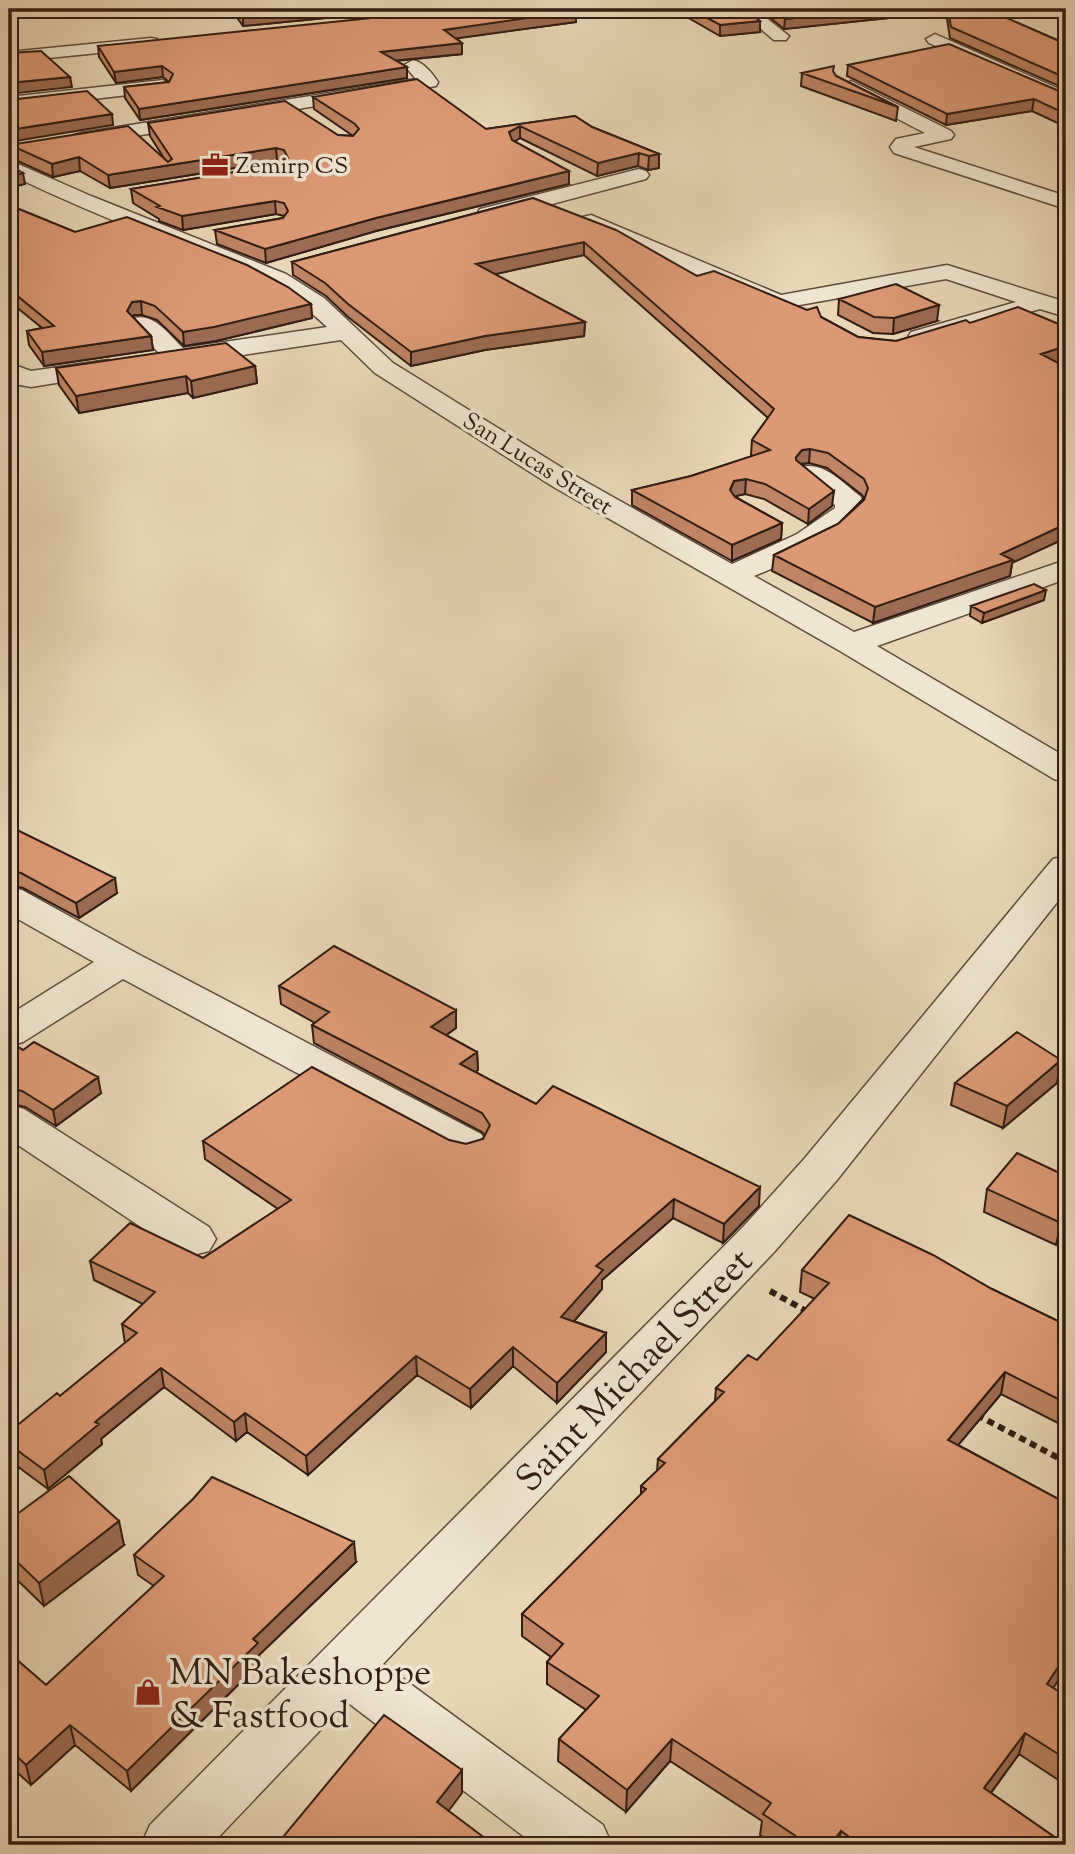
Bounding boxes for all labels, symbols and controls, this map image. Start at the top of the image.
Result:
office icon: Zemirp CS [200,150,230,180]
place label: Zemirp CS [236,150,348,184]
street label: San Lucas Street [455,405,619,525]
street label: Saint Michael Street [505,1237,767,1506]
place label: MN Bakeshoppe & Fastfood [169,1648,431,1745]
shop icon: MN Bakeshoppe & Fastfood [133,1677,163,1707]

